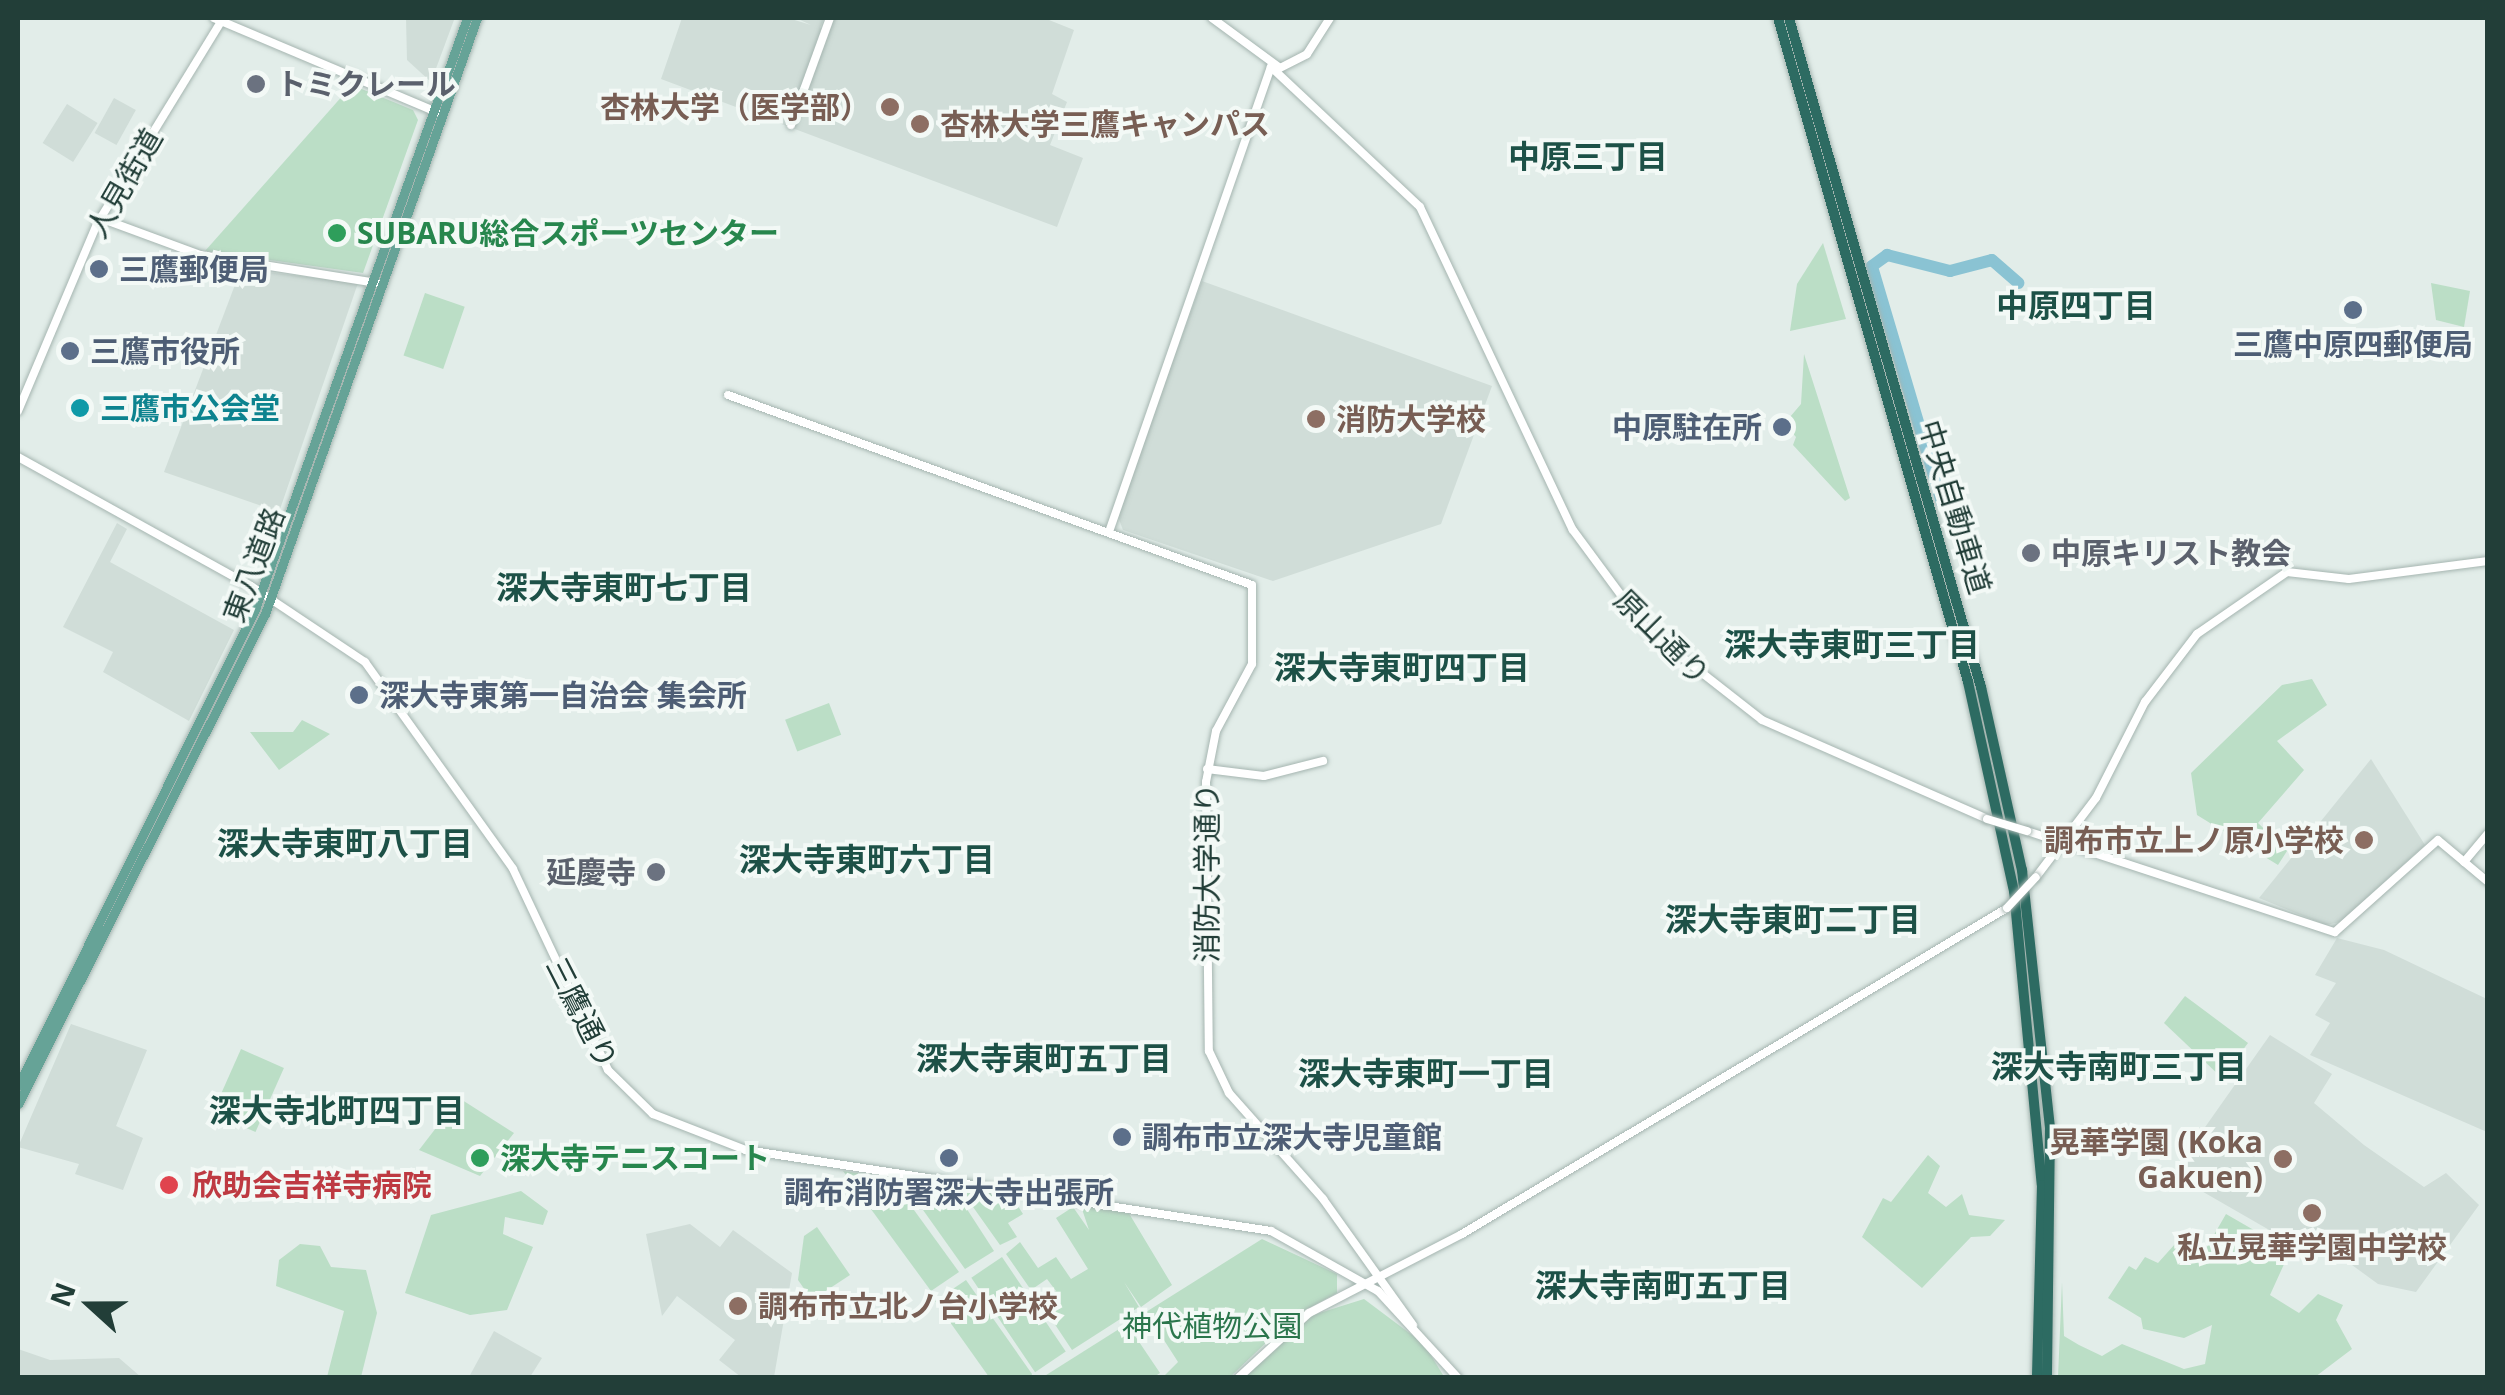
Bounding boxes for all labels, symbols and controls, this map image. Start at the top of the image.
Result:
place label: トミクレール [276,66,456,102]
marker: トミクレール [245,73,267,95]
place label: 杏林大学（医学部） [600,89,870,125]
marker: 杏林大学（医学部） [879,96,901,118]
place label: 杏林大学三鷹キャンパス [940,106,1270,142]
marker: 杏林大学三鷹キャンパス [909,113,931,135]
street label: 人見街道 [78,122,170,244]
district label: 中原三丁目 [1508,137,1668,175]
place label: SUBARU総合スポーツセンター [357,215,780,251]
marker: SUBARU総合スポーツセンター [326,222,348,244]
place label: 三鷹郵便局 [119,251,269,287]
marker: 三鷹郵便局 [88,258,110,280]
district label: 中原四丁目 [1996,286,2156,324]
marker: 三鷹中原四郵便局 [2342,299,2364,321]
place label: 三鷹中原四郵便局 [2233,326,2473,362]
place label: 三鷹市役所 [90,333,240,369]
marker: 三鷹市役所 [59,340,81,362]
place label: 三鷹市公会堂 [100,390,280,426]
marker: 三鷹市公会堂 [69,397,91,419]
place label: 消防大学校 [1336,401,1486,437]
marker: 消防大学校 [1305,408,1327,430]
place label: 中原駐在所 [1612,409,1762,445]
marker: 中原駐在所 [1771,416,1793,438]
street label: 中央自動車道 [1911,416,1999,598]
street label: 東八道路 [216,503,292,627]
place label: 中原キリスト教会 [2051,535,2291,571]
marker: 中原キリスト教会 [2020,542,2042,564]
district label: 深大寺東町七丁目 [496,568,752,606]
street label: 原山通り [1607,582,1717,692]
district label: 深大寺東町三丁目 [1724,625,1980,663]
district label: 深大寺東町四丁目 [1274,648,1530,686]
place label: 深大寺東第一自治会 集会所 [379,677,747,713]
marker: 深大寺東第一自治会 集会所 [348,684,370,706]
street label: 消防大学通り [1189,783,1225,963]
place label: 調布市立上ノ原小学校 [2044,822,2344,858]
district label: 深大寺東町八丁目 [217,824,473,862]
marker: 調布市立上ノ原小学校 [2353,829,2375,851]
district label: 深大寺東町六丁目 [739,840,995,878]
place label: 延慶寺 [546,854,636,890]
marker: 延慶寺 [645,861,667,883]
district label: 深大寺東町二丁目 [1665,900,1921,938]
street label: 三鷹通り [539,951,625,1075]
district label: 深大寺東町五丁目 [916,1039,1172,1077]
district label: 深大寺南町三丁目 [1991,1047,2247,1085]
district label: 深大寺東町一丁目 [1298,1054,1554,1092]
district label: 深大寺北町四丁目 [209,1091,465,1129]
place label: 調布市立深大寺児童館 [1142,1119,1442,1155]
place label: 晃華学園 (Koka Gakuen) [2050,1124,2263,1194]
marker: 調布市立深大寺児童館 [1111,1126,1133,1148]
place label: 深大寺テニスコート [500,1140,770,1176]
marker: 深大寺テニスコート [469,1147,491,1169]
marker: 調布消防署深大寺出張所 [938,1147,960,1169]
marker: 晃華学園 (Koka Gakuen) [2272,1148,2294,1170]
place label: 欣助会吉祥寺病院 [192,1167,432,1203]
marker: 欣助会吉祥寺病院 [156,1172,182,1198]
place label: 調布消防署深大寺出張所 [784,1174,1114,1210]
marker: 私立晃華学園中学校 [2301,1202,2323,1224]
place label: 私立晃華学園中学校 [2177,1229,2447,1265]
north arrow [40,1255,140,1355]
district label: 深大寺南町五丁目 [1535,1266,1791,1304]
text: N [40,1277,84,1312]
place label: 調布市立北ノ台小学校 [758,1288,1058,1324]
marker: 調布市立北ノ台小学校 [727,1295,749,1317]
park label: 神代植物公園 [1122,1308,1302,1344]

